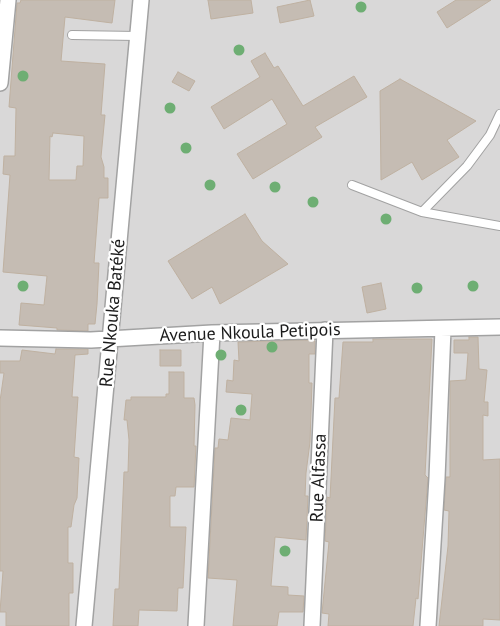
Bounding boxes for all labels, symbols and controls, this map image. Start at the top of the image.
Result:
street label: Rue Nkouka Batéké [96,238,130,388]
street label: Avenue Nkoula Petipois [159,319,341,347]
street label: Rue Alfassa [307,433,331,523]

